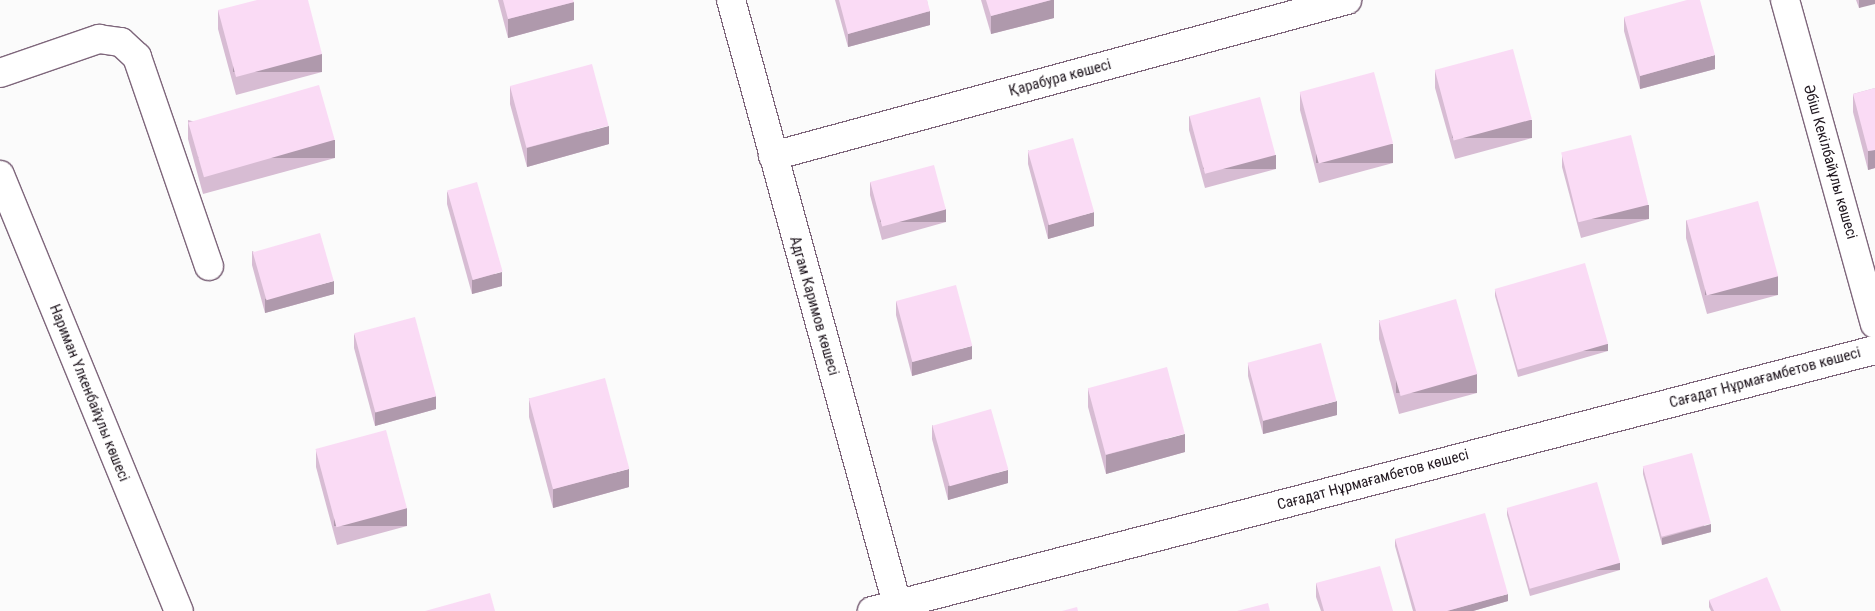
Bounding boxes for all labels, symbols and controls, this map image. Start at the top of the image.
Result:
street label: Қарабура көшесі [1007,56,1113,100]
street label: Әбіш Кекілбайұлы көшесі [1799,83,1861,241]
street label: Адгам Каримов көшесі [786,234,842,378]
street label: Нариман Үлкенбайұлы көшесі [45,302,133,484]
street label: Сағадат Нұрмағамбетов көшесі [1667,344,1863,412]
street label: Сағадат Нұрмағамбетов көшесі [1275,446,1471,514]

